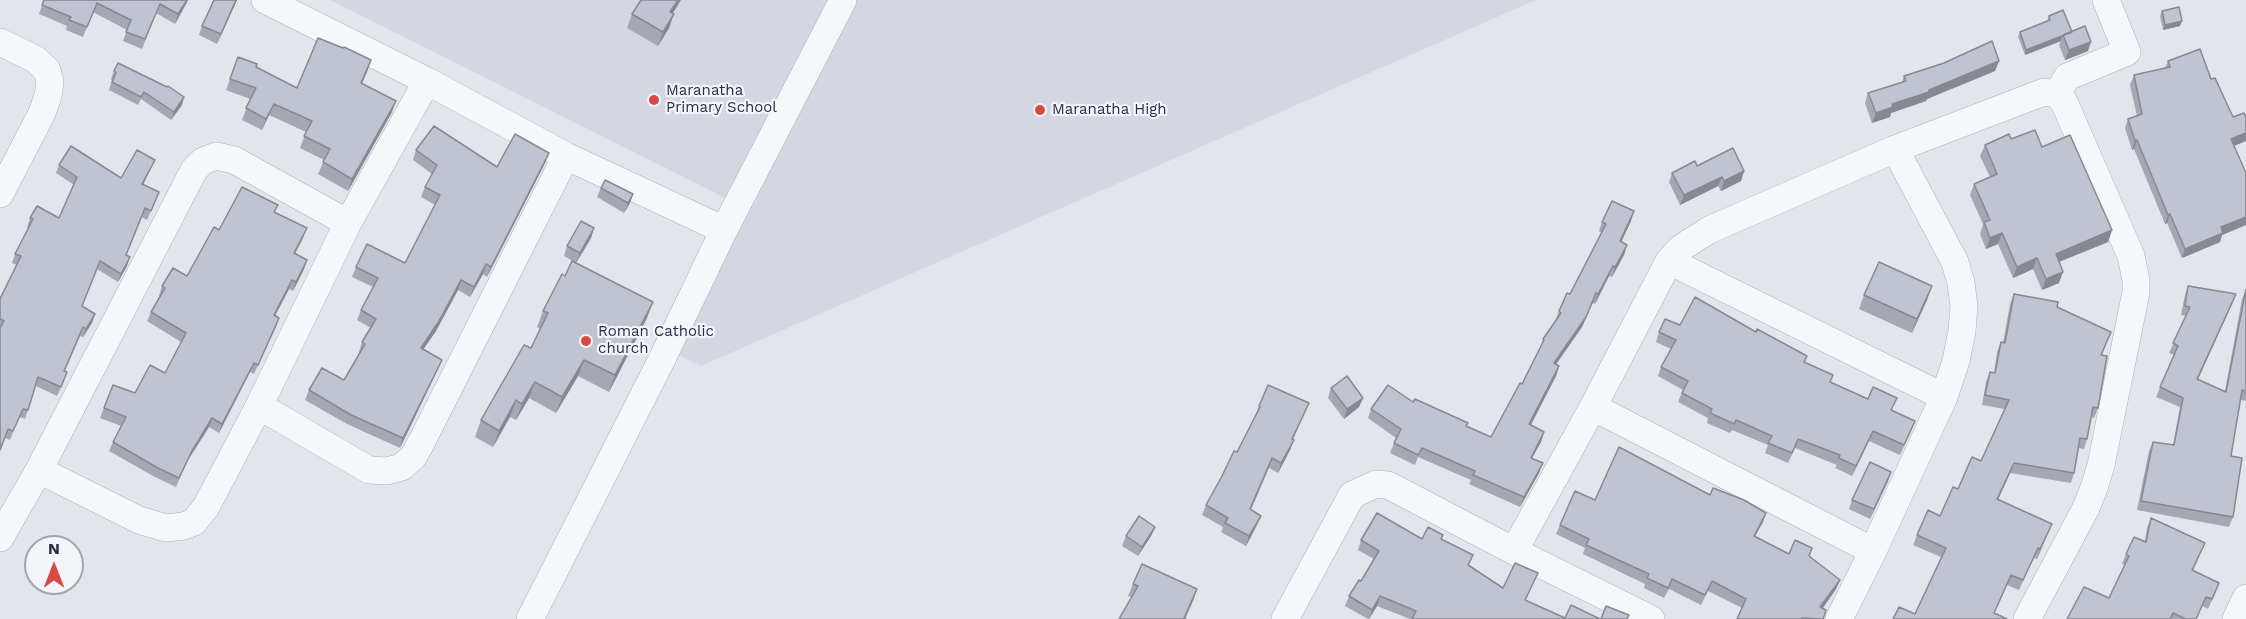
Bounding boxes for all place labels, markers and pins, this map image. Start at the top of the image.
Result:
place label: Maranatha Primary School [666,82,777,117]
marker: Maranatha Primary School [647,93,661,107]
place label: Maranatha High [1052,101,1167,119]
marker: Maranatha High [1033,103,1047,117]
place label: Roman Catholic church [598,323,714,358]
marker: Roman Catholic church [579,334,593,348]

